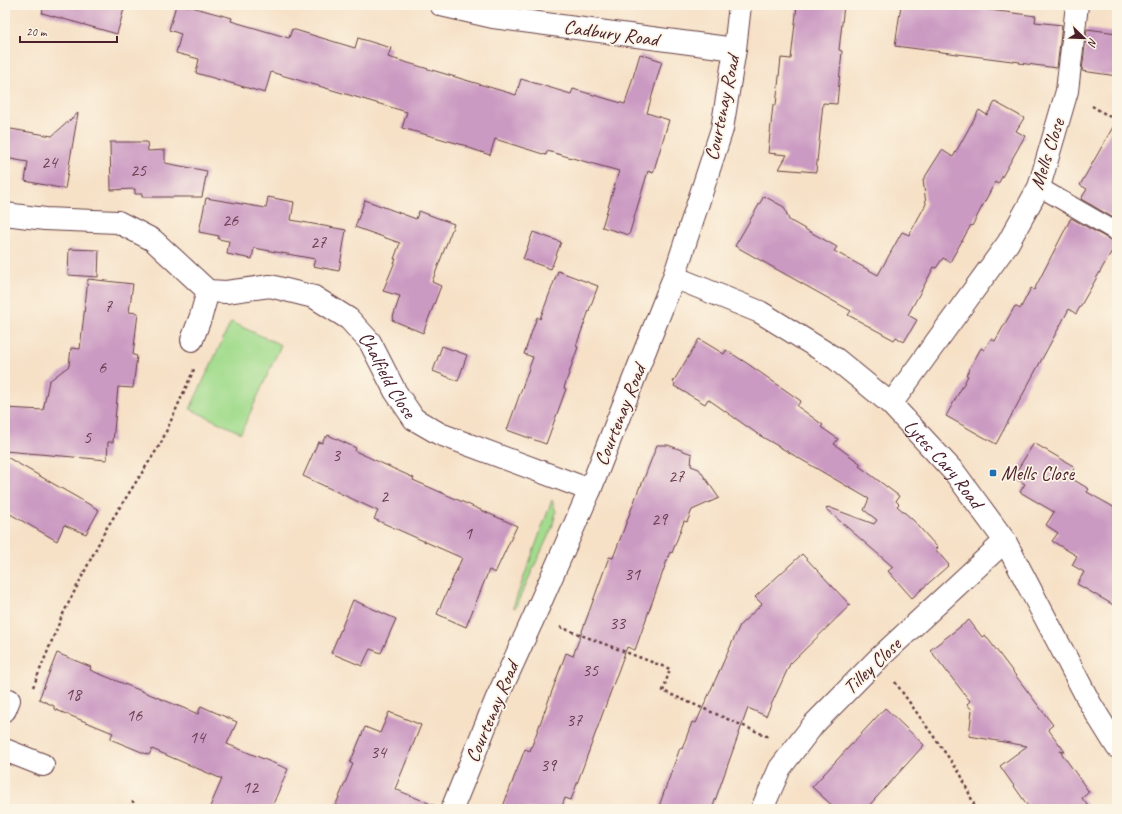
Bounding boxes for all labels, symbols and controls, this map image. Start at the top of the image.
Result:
street label: Cadbury Road [562,14,663,52]
scale bar [20,18,117,44]
north arrow [1064,18,1104,58]
text: 20 m [26,24,48,40]
text: N [1085,36,1101,50]
street label: Courtenay Road [699,50,746,163]
street label: Mells Close [1024,114,1071,193]
house number: 24 [41,151,59,173]
house number: 25 [130,159,147,181]
house number: 26 [222,209,239,231]
house number: 27 [310,231,327,253]
house number: 7 [104,295,113,317]
street label: Chalfield Close [353,325,423,424]
house number: 6 [98,356,107,378]
street label: Courtenay Road [588,358,653,469]
street label: Lytes Cary Road [899,414,991,516]
house number: 5 [83,426,92,448]
house number: 3 [332,444,342,466]
place label: Mells Close [1001,461,1075,486]
house number: 27 [668,465,685,487]
marker: Mells Close [988,468,998,478]
house number: 2 [380,485,390,507]
house number: 29 [651,508,669,530]
house number: 1 [464,522,473,544]
house number: 31 [624,563,641,585]
house number: 33 [609,612,627,634]
street label: Tilley Close [838,631,907,700]
street label: Courtenay Road [460,655,526,766]
house number: 35 [582,659,599,681]
house number: 18 [65,683,83,705]
house number: 16 [126,704,143,726]
house number: 37 [566,709,583,731]
house number: 14 [189,726,207,748]
house number: 34 [370,741,388,763]
house number: 39 [540,754,558,776]
house number: 12 [242,776,260,798]

